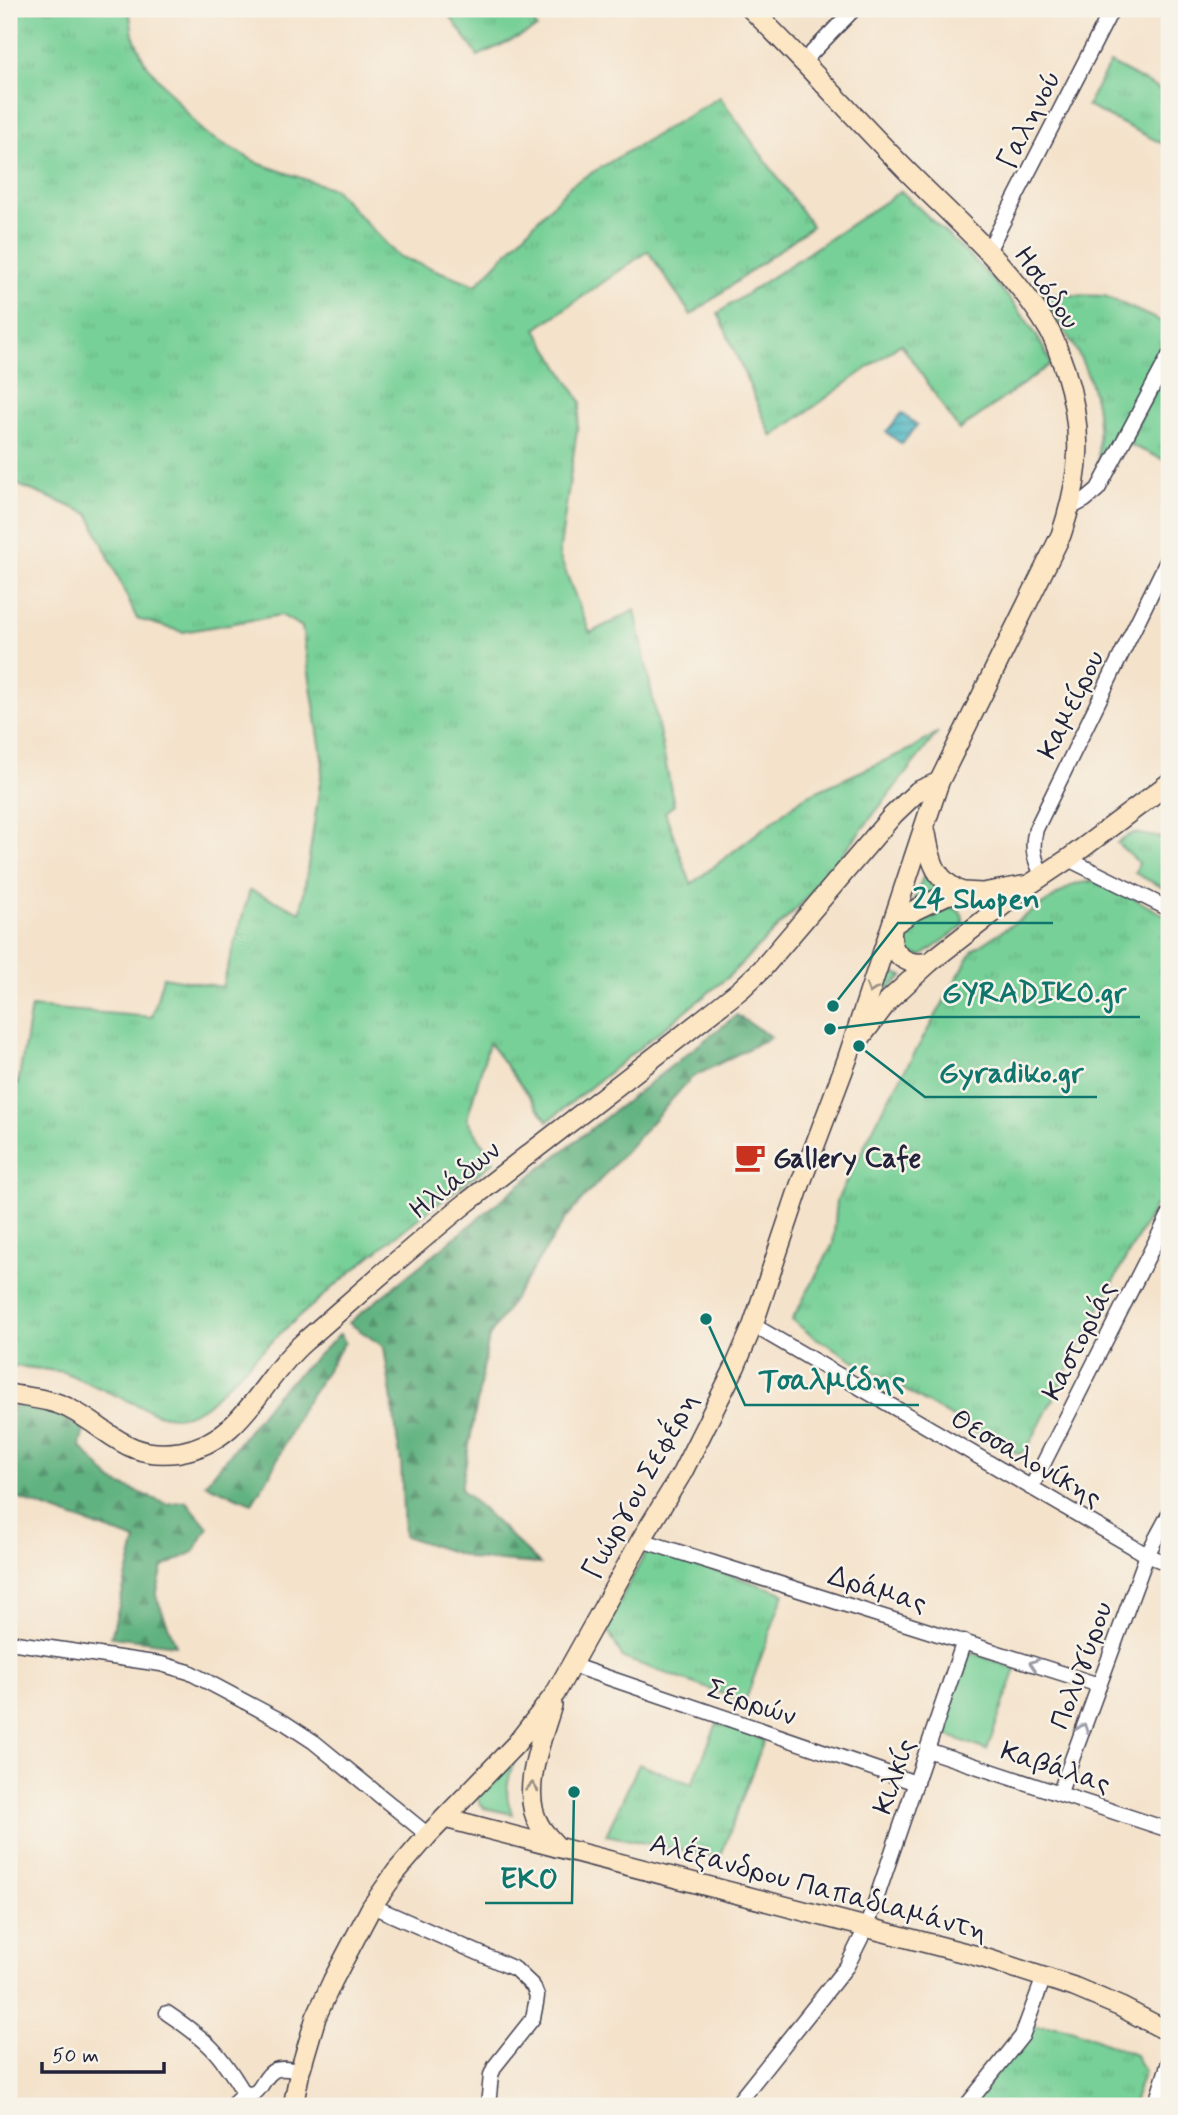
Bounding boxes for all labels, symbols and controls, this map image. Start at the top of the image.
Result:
street label: Γαληνού [990,64,1071,176]
street label: Ησιόδου [1004,240,1088,337]
street label: Καμείρου [1030,644,1115,766]
callout: 24 Shopen [898,872,1053,923]
text: 24 Shopen [912,880,1040,919]
callout: GYRADIKO.gr [928,966,1140,1017]
text: GYRADIKO.gr [942,974,1128,1014]
one-way arrow [865,983,879,995]
callout: Gyradiko.gr [925,1046,1097,1097]
text: Gyradiko.gr [939,1054,1085,1094]
street label: Ηλιάδων [402,1133,509,1229]
cafe icon: Gallery Cafe [733,1140,767,1174]
place label: Gallery Cafe [773,1141,921,1178]
street label: Καστοριάς [1034,1275,1126,1407]
callout: Τσαλμίδης [745,1354,919,1405]
text: Τσαλμίδης [758,1362,905,1401]
street label: Γιώργου Σεφέρη [575,1386,708,1586]
street label: Θεσσαλονίκης [943,1401,1108,1517]
street label: Δράμας [824,1558,931,1623]
street label: Πολυγύρου [1042,1597,1123,1735]
one-way arrow [1029,1657,1041,1672]
street label: Σερρών [702,1671,801,1736]
one-way arrow [1075,1723,1089,1735]
street label: Καβάλας [995,1733,1115,1804]
street label: Κιλκίς [865,1734,926,1820]
one-way arrow [525,1781,540,1792]
street label: Αλέξανδρου Παπαδιαμάντη [646,1826,991,1951]
callout: EKO [485,1852,572,1903]
text: EKO [500,1860,558,1899]
scale bar [42,2031,164,2075]
text: 50 m [52,2042,99,2070]

